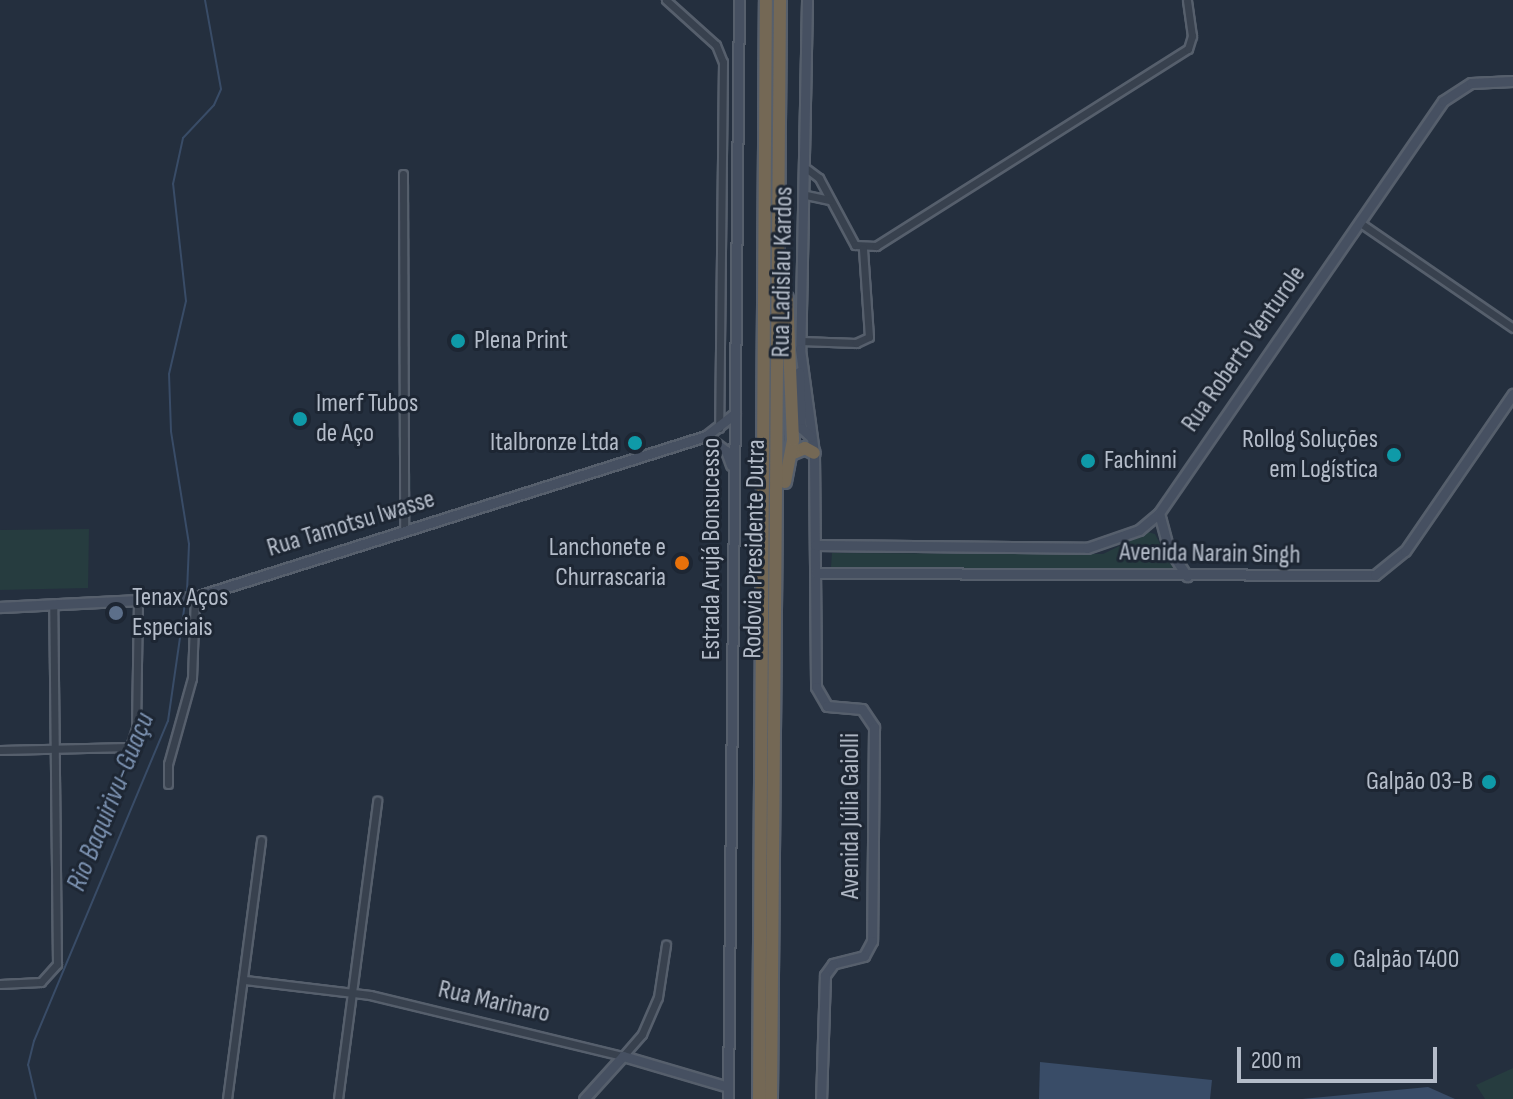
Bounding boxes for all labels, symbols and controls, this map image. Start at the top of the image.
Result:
street label: Rua Ladislau Kardos [766,186,800,358]
street label: Rua Roberto Venturole [1175,260,1313,438]
place label: Plena Print [474,325,568,357]
marker: Plena Print [449,332,467,350]
place label: Imerf Tubos de Aço [316,388,418,450]
marker: Imerf Tubos de Aço [291,410,309,428]
place label: Rollog Soluções em Logística [1242,424,1378,486]
place label: Italbronze Ltda [490,427,619,459]
marker: Italbronze Ltda [626,434,644,452]
street label: Estrada Arujá Bonsucesso [696,438,728,660]
street label: Rodovia Presidente Dutra [737,439,773,659]
place label: Fachinni [1104,445,1177,477]
marker: Rollog Soluções em Logística [1385,446,1403,464]
marker: Fachinni [1079,452,1097,470]
street label: Rua Tamotsu Iwasse [263,484,439,564]
place label: Lanchonete e Churrascaria [549,532,666,594]
street label: Avenida Narain Singh [1119,537,1301,571]
marker: Lanchonete e Churrascaria [673,554,691,572]
place label: Tenax Aços Especiais [132,582,228,644]
marker: Tenax Aços Especiais [107,604,125,622]
water label: Rio Baquirivu-Guaçu [60,708,162,896]
street label: Avenida Júlia Gaiolli [835,733,867,899]
place label: Galpão 03-B [1366,766,1473,798]
marker: Galpão 03-B [1480,773,1498,791]
place label: Galpão T400 [1353,944,1459,976]
marker: Galpão T400 [1328,951,1346,969]
street label: Rua Marinaro [435,974,553,1030]
scale bar [1241,1031,1441,1081]
text: 200 m [1251,1046,1302,1075]

